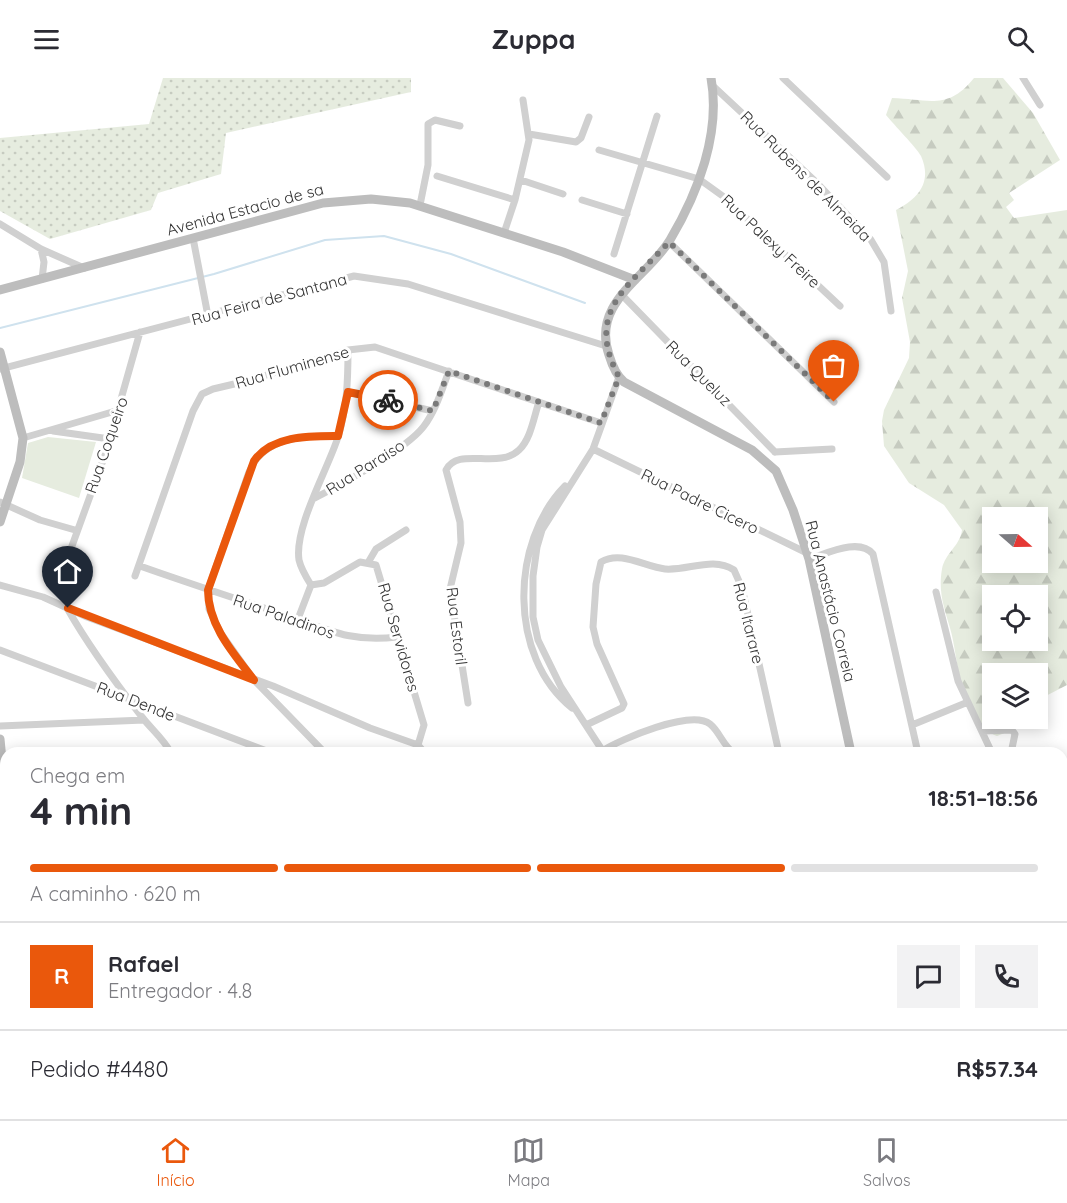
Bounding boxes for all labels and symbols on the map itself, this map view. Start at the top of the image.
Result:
street label: Rua Rubens de Almeida [736,106,876,246]
street label: Avenida Estacio de sa [164,178,326,240]
street label: Rua Palexy Freire [717,190,825,292]
street label: Rua Feira de Santana [189,269,349,329]
street label: Rua Queluz [662,336,736,410]
pin [808,340,859,402]
street label: Rua Fluminense [233,341,351,393]
courier [358,370,418,430]
street label: Rua Coqueiro [80,394,132,496]
street label: Rua Paraiso [322,435,408,499]
street label: Rua Padre Cicero [638,464,762,538]
north arrow [982,507,1048,573]
street label: Rua Anastácio Correia [801,518,861,684]
pin [42,546,93,608]
street label: Rua Servidores [374,580,424,694]
street label: Rua Itarare [729,580,769,666]
street label: Rua Estoril [442,586,472,666]
street label: Rua Paladinos [231,589,337,643]
street label: Rua Dende [94,677,178,725]

